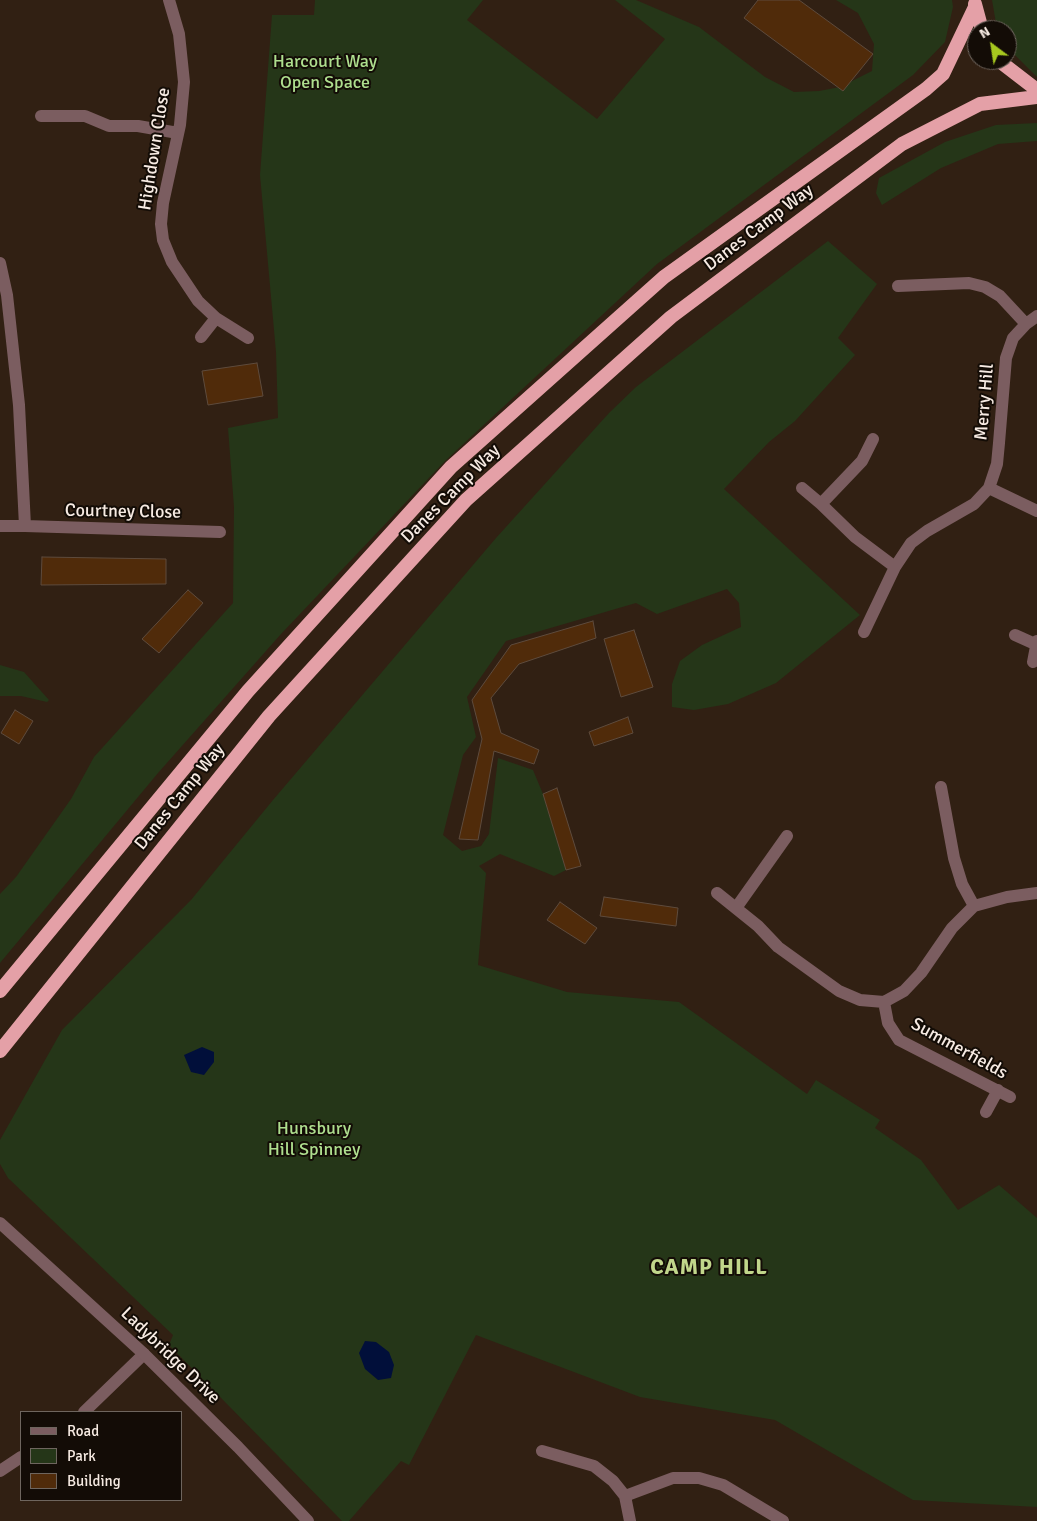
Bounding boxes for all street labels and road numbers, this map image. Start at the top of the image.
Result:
street label: Highdown Close [135,86,175,212]
street label: Danes Camp Way [700,180,818,276]
street label: Merry Hill [971,363,999,441]
street label: Danes Camp Way [397,440,505,548]
street label: Courtney Close [65,500,181,524]
street label: Danes Camp Way [130,739,230,855]
street label: Summerfields [907,1014,1011,1084]
street label: Ladybridge Drive [116,1303,224,1409]

